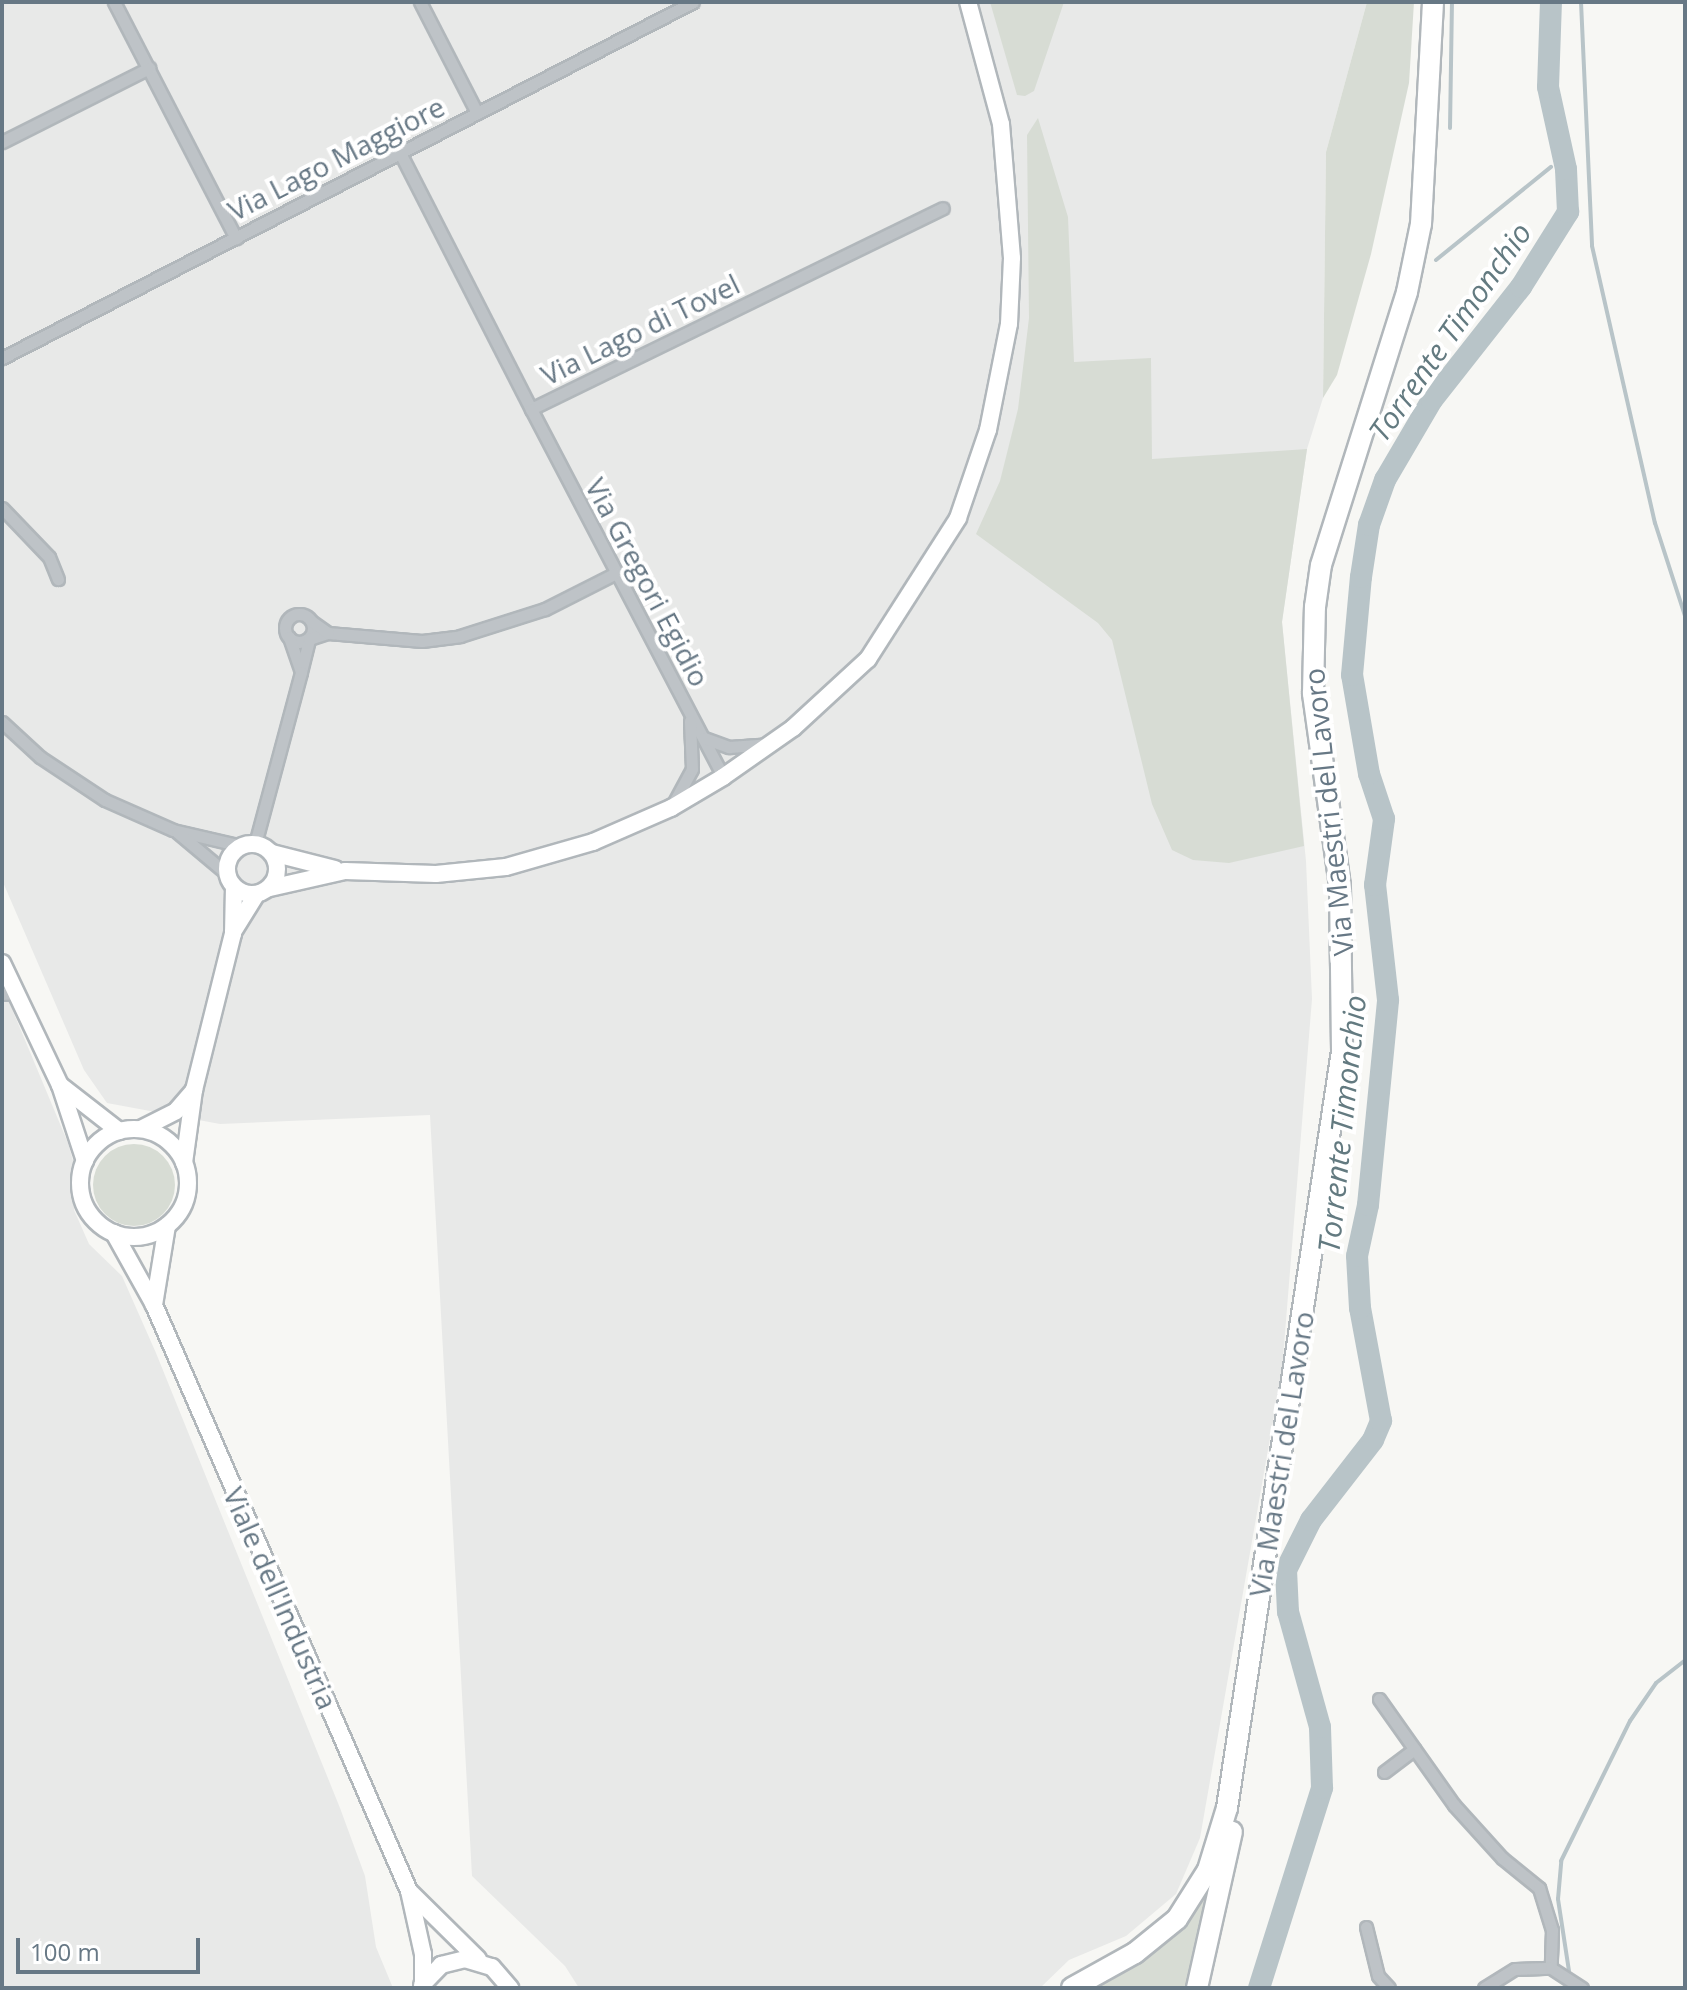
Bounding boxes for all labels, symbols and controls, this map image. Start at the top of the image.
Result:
street label: Via Lago Maggiore [222,89,450,227]
water label: Torrente Timonchio [1361,216,1539,448]
street label: Via Lago di Tovel [535,266,745,392]
street label: Via Gregori Egidio [579,472,717,692]
street label: Via Maestri del Lavoro [1296,667,1360,957]
water label: Torrente Timonchio [1311,994,1373,1254]
street label: Via Maestri del Lavoro [1242,1309,1320,1599]
street label: Viale dell'Industria [217,1482,345,1714]
scale bar [20,1922,204,1972]
text: 100 m [30,1935,100,1968]

